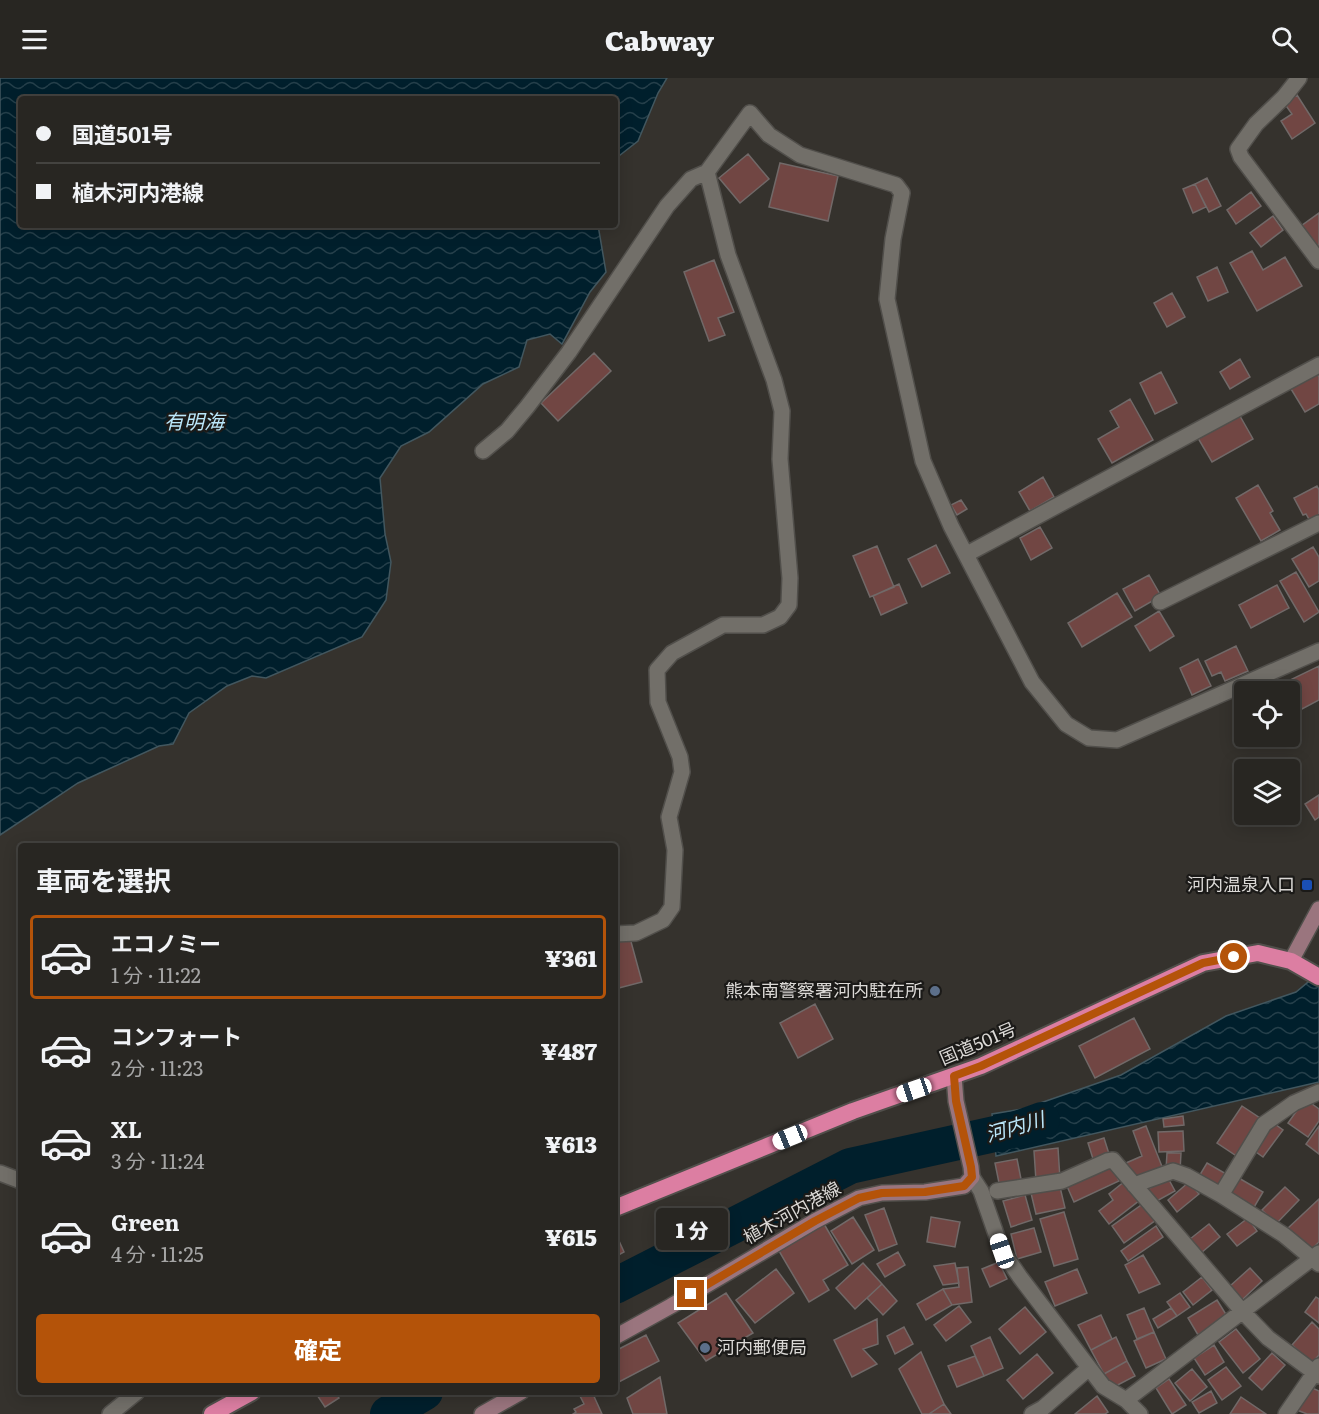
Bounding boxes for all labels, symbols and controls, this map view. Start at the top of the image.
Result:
text: Cabway [605,19,714,59]
icon: menu [18,23,51,56]
icon: search [1268,23,1301,56]
text: 国道501号 [72,117,173,150]
text: 植木河内港線 [72,175,204,208]
water label: 有明海 [164,405,227,435]
map controls [1234,681,1300,825]
button: locate [1234,681,1300,747]
button: layers [1234,759,1300,825]
text: 車両を選択 [36,859,171,899]
place label: 河内温泉入口 [1187,870,1295,897]
marker: 河内温泉入口 [1300,878,1314,892]
text: エコノミー [111,926,221,959]
icon: car [39,930,93,984]
text: ¥361 [545,941,597,974]
route start [1220,943,1247,970]
text: 1 分 · 11:22 [111,959,201,989]
place label: 熊本南警察署河内駐在所 [725,976,923,1003]
marker: 熊本南警察署河内駐在所 [928,984,942,998]
street label: 国道501号 [935,1014,1020,1071]
text: コンフォート [111,1019,242,1052]
icon: car [39,1023,93,1077]
text: ¥487 [541,1034,597,1067]
text: 2 分 · 11:23 [111,1052,204,1082]
car [894,1076,934,1104]
water label: 河内川 [981,1102,1049,1148]
text: XL [111,1112,142,1145]
icon: car [39,1116,93,1170]
car [770,1122,810,1152]
text: ¥613 [545,1127,597,1160]
text: 3 分 · 11:24 [111,1145,204,1175]
street label: 植木河内港線 [737,1174,845,1250]
text: Green [111,1205,180,1238]
callout: 1 分 [655,1207,727,1249]
icon: car [39,1209,93,1263]
text: 1 分 [676,1214,708,1244]
text: ¥615 [545,1220,597,1253]
car [988,1231,1016,1271]
text: 4 分 · 11:25 [111,1238,204,1268]
route end [677,1280,704,1307]
button: 確定 [36,1314,600,1383]
place label: 河内郵便局 [717,1333,807,1360]
marker: 河内郵便局 [698,1341,712,1355]

